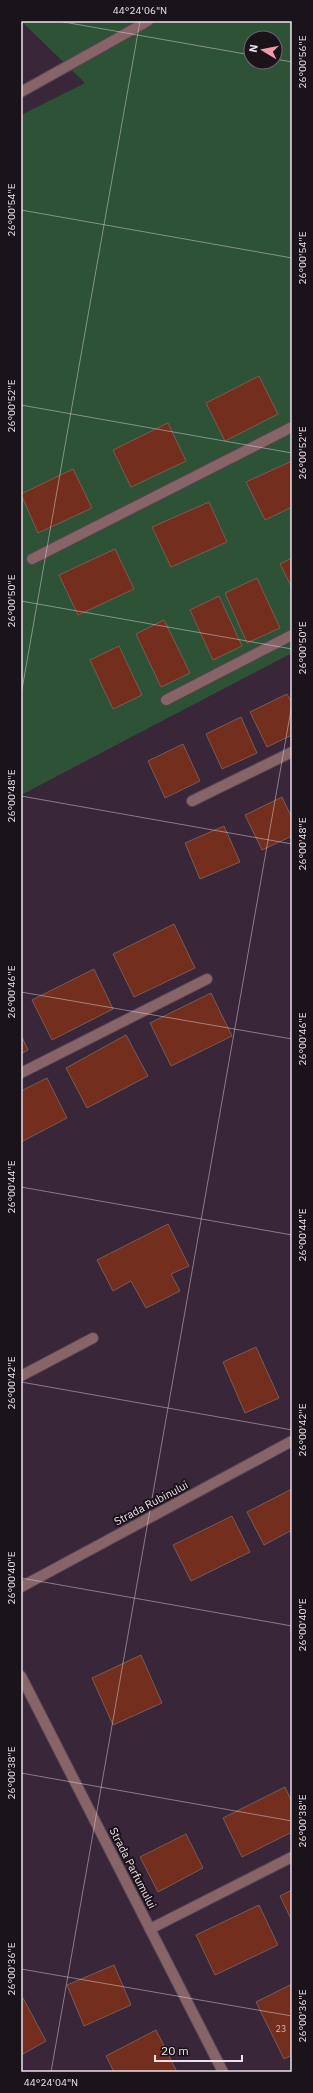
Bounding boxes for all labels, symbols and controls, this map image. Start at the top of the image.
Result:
text: 44°24'06"N [113,4,167,17]
north arrow [243,30,283,70]
text: 26°00'56"E [296,35,309,89]
text: N [246,43,261,53]
text: 26°00'54"E [5,183,18,237]
text: 26°00'54"E [296,231,309,285]
text: 26°00'52"E [5,379,18,433]
text: 26°00'52"E [296,426,309,480]
text: 26°00'50"E [5,574,18,628]
text: 26°00'50"E [296,621,309,675]
text: 26°00'48"E [5,769,18,823]
text: 26°00'48"E [296,817,309,871]
text: 26°00'46"E [5,965,18,1019]
text: 26°00'46"E [296,1012,309,1066]
text: 26°00'44"E [5,1160,18,1214]
text: 26°00'44"E [296,1208,309,1262]
text: 26°00'42"E [5,1356,18,1410]
text: 26°00'42"E [296,1403,309,1457]
street label: Strada Rubinului [112,1478,190,1528]
text: 26°00'40"E [5,1551,18,1605]
text: 26°00'40"E [296,1598,309,1652]
text: 26°00'38"E [5,1746,18,1800]
text: 26°00'38"E [296,1794,309,1848]
street label: Strada Parfumului [107,1825,159,1911]
text: 26°00'36"E [5,1942,18,1996]
text: 26°00'36"E [296,1989,309,2043]
house number: 23 [276,2023,286,2034]
scale bar [155,2037,242,2063]
text: 20 m [161,2043,189,2058]
text: 44°24'04"N [24,2076,78,2089]

